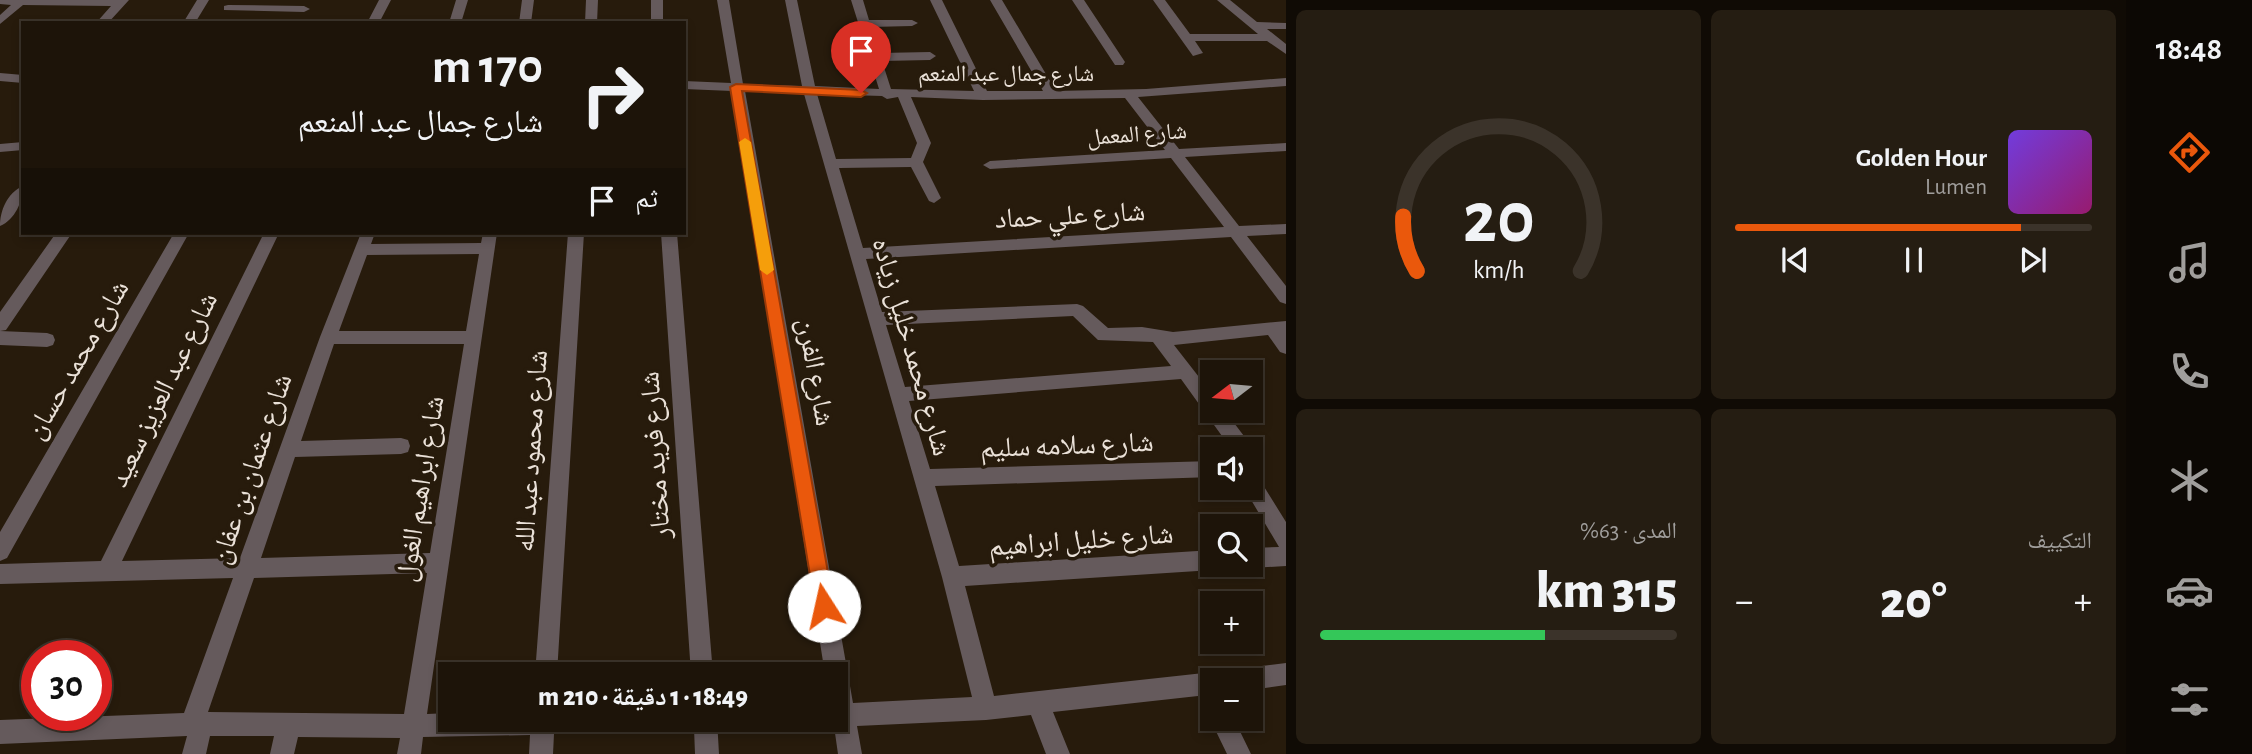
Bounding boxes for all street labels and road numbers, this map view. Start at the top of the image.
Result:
street label: شارع جمال عبد المنعم [918,63,1094,89]
street label: شارع المعمل [1086,120,1188,152]
street label: شارع علي حماد [994,198,1146,241]
street label: شارع محمد خليل زياده [865,235,955,460]
street label: شارع محمد حسان [21,276,137,445]
street label: شارع عبد العزيز سعيد [105,288,225,492]
street label: شارع الفرن [790,316,838,428]
street label: شارع محمود عبد الله [511,349,555,553]
street label: شارع عثمان بن عفان [206,370,300,568]
street label: شارع فريد مختار [636,370,678,541]
street label: شارع ابراهيم الغول [392,394,452,584]
street label: شارع سلامه سليم [980,429,1154,466]
street label: شارع خليل ابراهيم [988,521,1175,564]

